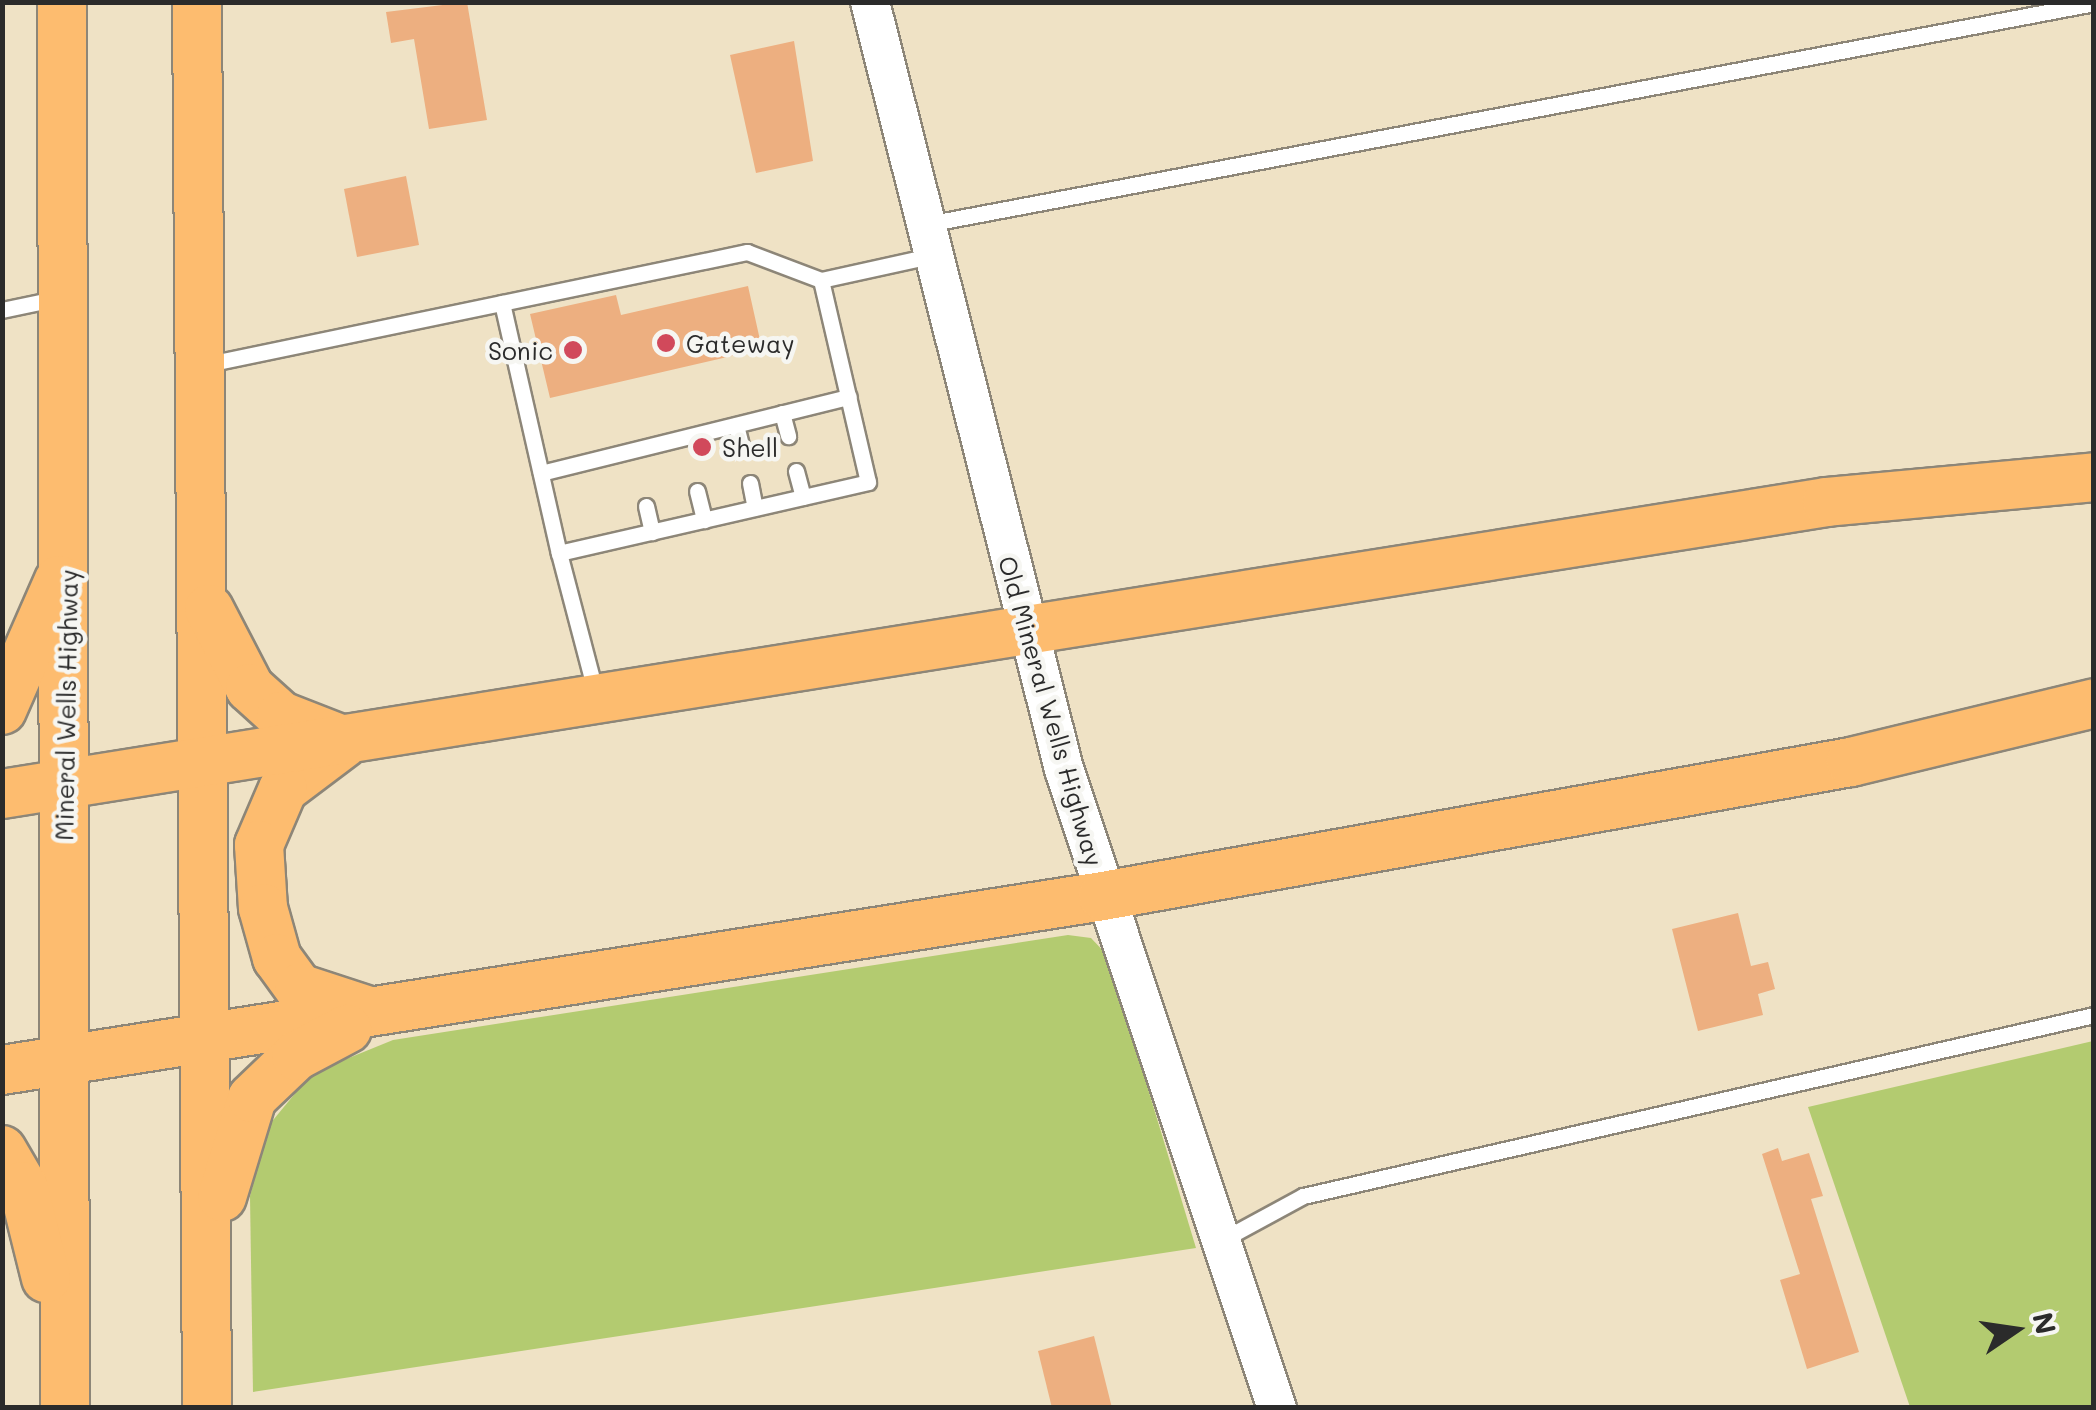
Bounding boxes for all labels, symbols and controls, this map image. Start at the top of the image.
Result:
place label: Gateway [686,328,795,358]
marker: Gateway [655,332,677,354]
place label: Sonic [488,335,553,365]
marker: Sonic [562,339,584,361]
place label: Shell [722,432,778,462]
marker: Shell [691,436,713,458]
street label: Old Mineral Wells Highway [992,552,1110,870]
street label: Mineral Wells Highway [49,569,83,841]
north arrow [1966,1280,2066,1380]
text: N [2025,1309,2065,1338]

